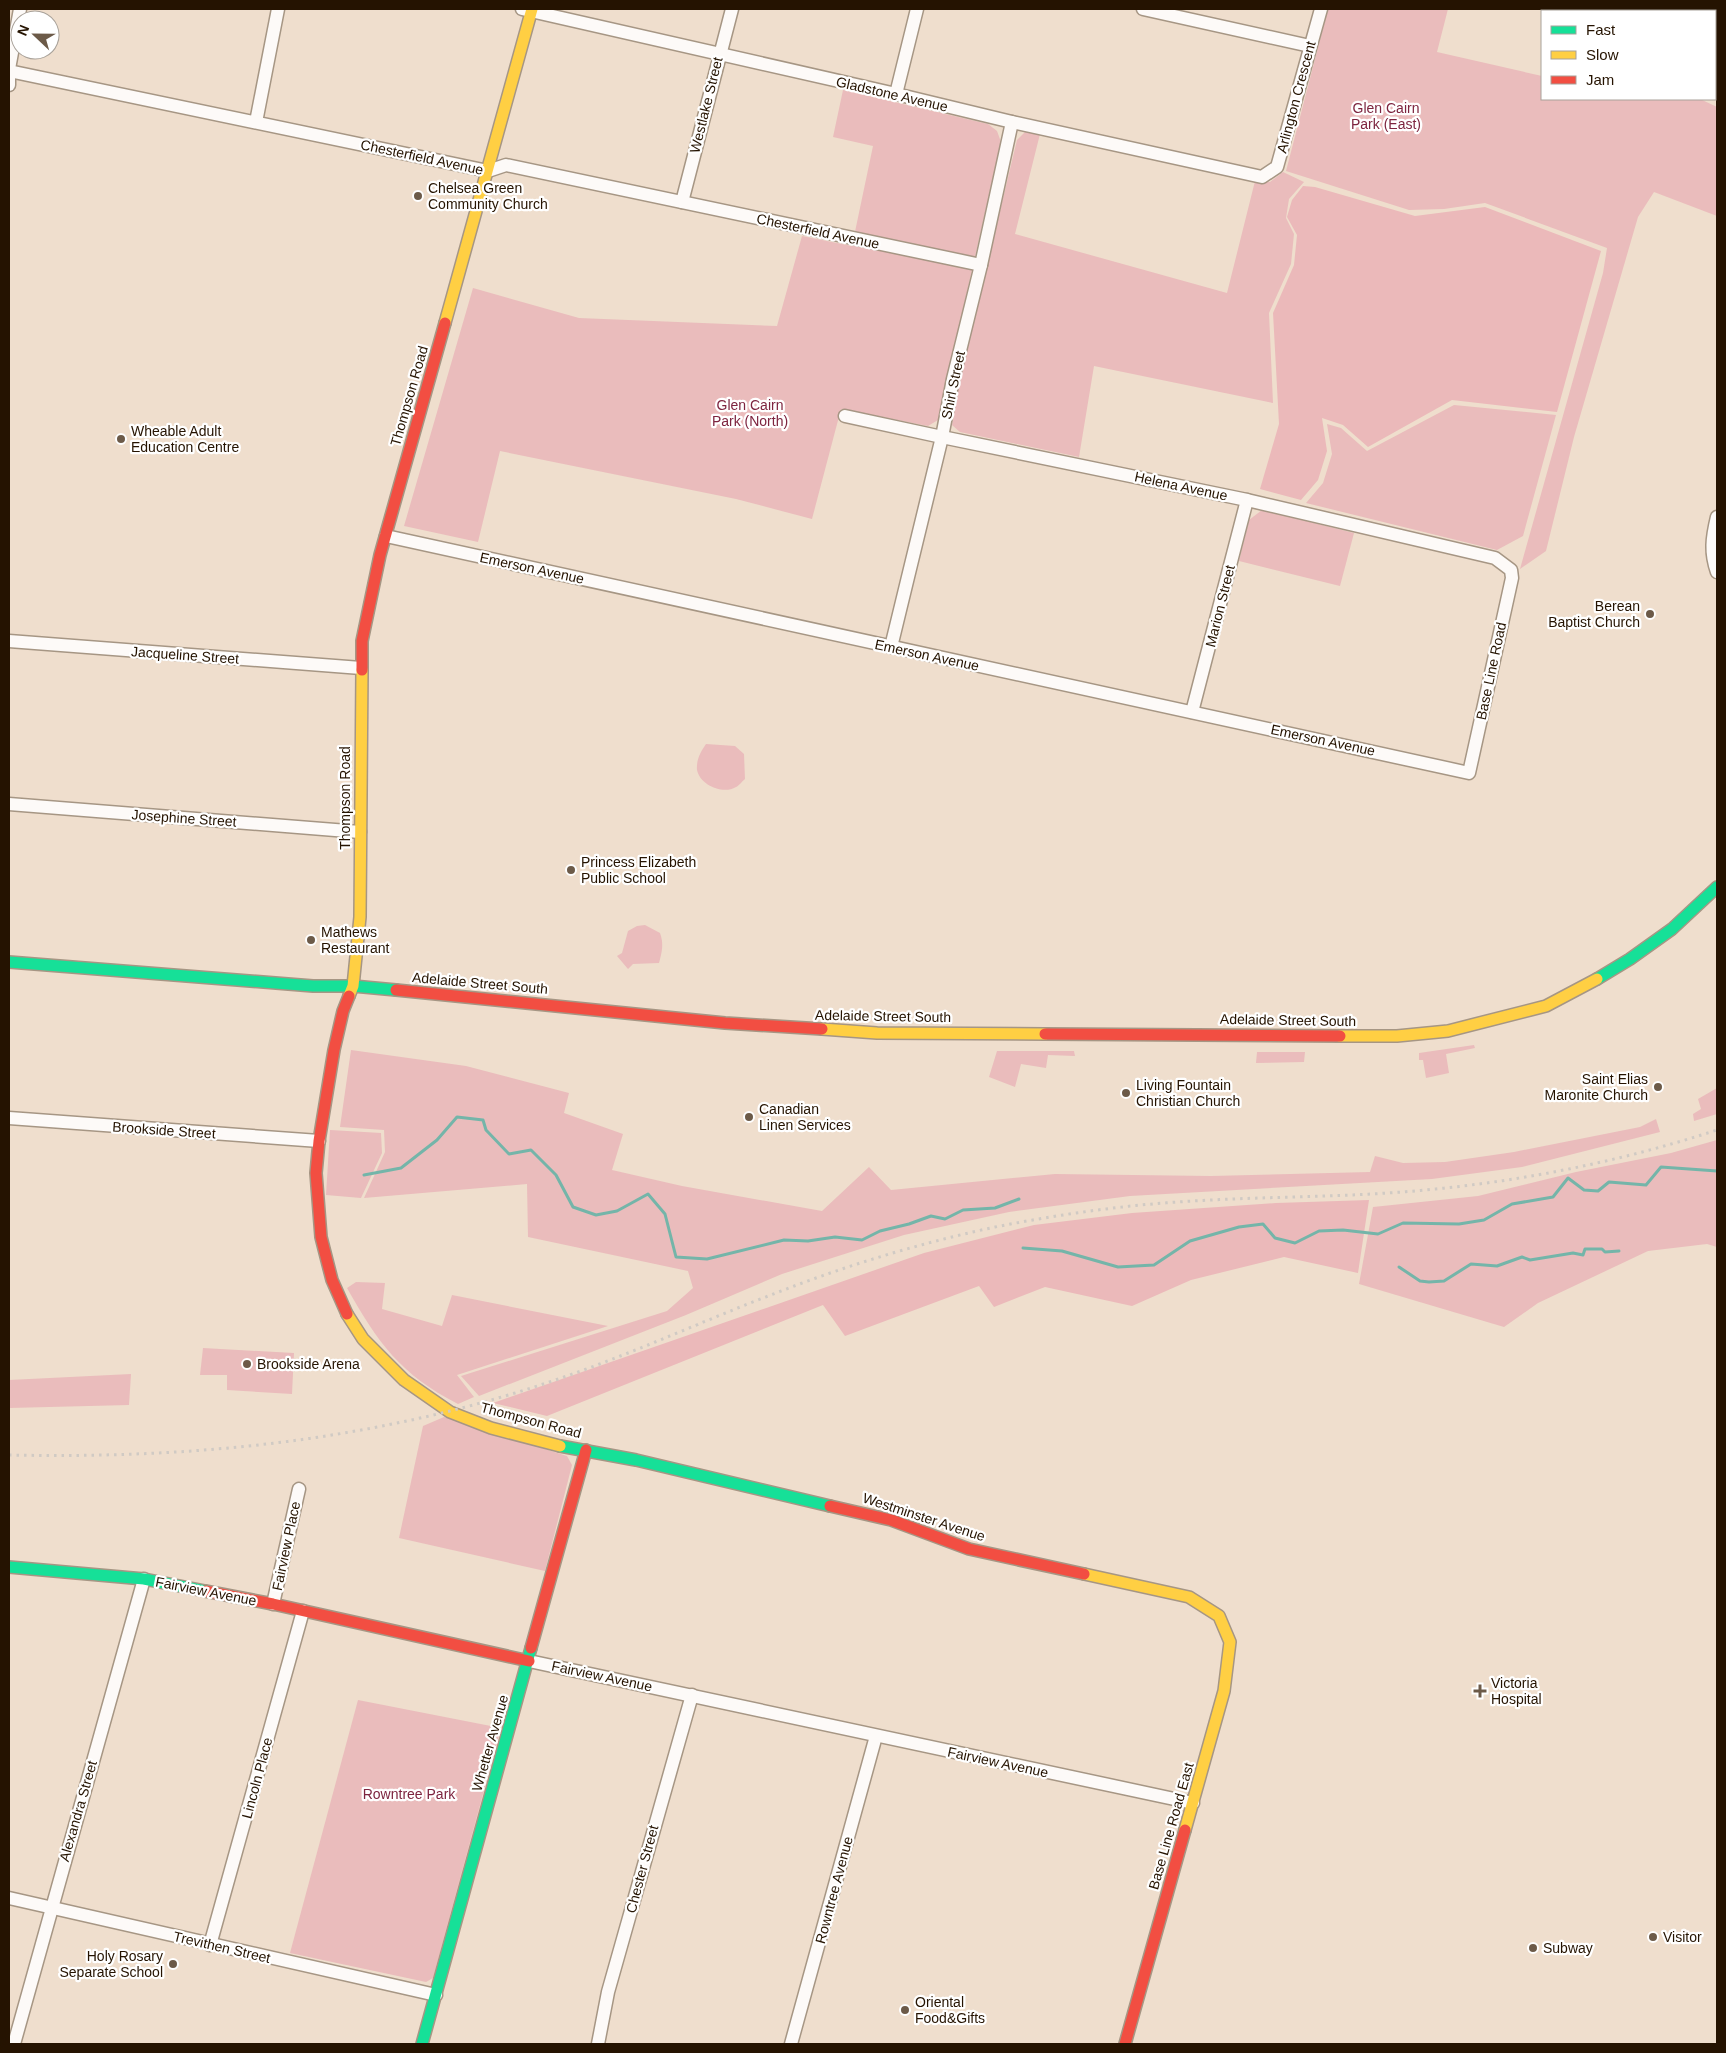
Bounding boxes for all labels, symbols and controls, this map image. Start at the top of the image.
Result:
north arrow [10,10,60,60]
legend [1541,10,1716,100]
text: Fast [1586,21,1616,38]
text: N [14,22,32,38]
street label: Arlington Crescent [1273,39,1319,155]
text: Slow [1586,46,1619,63]
street label: Westlake Street [686,55,726,155]
text: Jam [1586,71,1614,88]
street label: Gladstone Avenue [835,73,950,115]
park label: Glen Cairn Park (East) [1351,100,1421,132]
street label: Chesterfield Avenue [359,136,485,178]
place label: Chelsea Green Community Church [428,180,548,212]
marker: Chelsea Green Community Church [412,190,424,202]
street label: Chesterfield Avenue [755,210,881,252]
street label: Thompson Road [387,344,431,448]
street label: Shirl Street [938,349,968,421]
park label: Glen Cairn Park (North) [712,397,788,429]
place label: Wheable Adult Education Centre [131,423,239,455]
marker: Wheable Adult Education Centre [115,433,127,445]
street label: Helena Avenue [1133,468,1229,504]
street label: Emerson Avenue [478,549,586,587]
street label: Marion Street [1202,563,1238,649]
place label: Berean Baptist Church [1548,598,1640,630]
marker: Berean Baptist Church [1644,608,1656,620]
street label: Base Line Road [1473,621,1509,721]
street label: Emerson Avenue [873,636,981,674]
street label: Jacqueline Street [130,643,240,667]
street label: Emerson Avenue [1269,721,1377,759]
street label: Thompson Road [337,746,353,850]
street label: Josephine Street [131,806,237,830]
place label: Princess Elizabeth Public School [581,854,696,886]
marker: Princess Elizabeth Public School [565,864,577,876]
place label: Mathews Restaurant [321,924,390,956]
marker: Mathews Restaurant [305,934,317,946]
street label: Adelaide Street South [411,969,549,997]
street label: Adelaide Street South [815,1007,951,1025]
street label: Adelaide Street South [1220,1011,1356,1029]
place label: Saint Elias Maronite Church [1545,1071,1648,1103]
place label: Living Fountain Christian Church [1136,1077,1240,1109]
marker: Saint Elias Maronite Church [1652,1081,1664,1093]
marker: Living Fountain Christian Church [1120,1087,1132,1099]
place label: Canadian Linen Services [759,1101,851,1133]
marker: Canadian Linen Services [743,1111,755,1123]
street label: Brookside Street [112,1118,216,1142]
place label: Brookside Arena [257,1356,360,1372]
marker: Brookside Arena [241,1358,253,1370]
street label: Thompson Road [479,1399,583,1441]
street label: Westminster Avenue [861,1490,987,1544]
street label: Fairview Place [269,1500,303,1592]
street label: Fairview Avenue [154,1573,258,1609]
street label: Fairview Avenue [550,1658,654,1695]
place label: Victoria Hospital [1491,1675,1542,1707]
marker: Victoria Hospital [1473,1684,1487,1698]
street label: Whetter Avenue [469,1693,511,1793]
street label: Lincoln Place [238,1736,276,1820]
street label: Fairview Avenue [946,1744,1050,1781]
street label: Alexandra Street [56,1759,100,1863]
street label: Base Line Road East [1145,1760,1197,1891]
park label: Rowntree Park [363,1786,456,1802]
street label: Chester Street [623,1823,661,1915]
street label: Rowntree Avenue [812,1834,856,1945]
street label: Trevithen Street [172,1928,272,1966]
place label: Visitor [1663,1929,1702,1945]
marker: Visitor [1647,1931,1659,1943]
place label: Subway [1543,1940,1593,1956]
marker: Subway [1527,1942,1539,1954]
place label: Holy Rosary Separate School [59,1948,163,1980]
marker: Holy Rosary Separate School [167,1958,179,1970]
place label: Oriental Food&Gifts [915,1994,985,2026]
marker: Oriental Food&Gifts [899,2004,911,2016]

